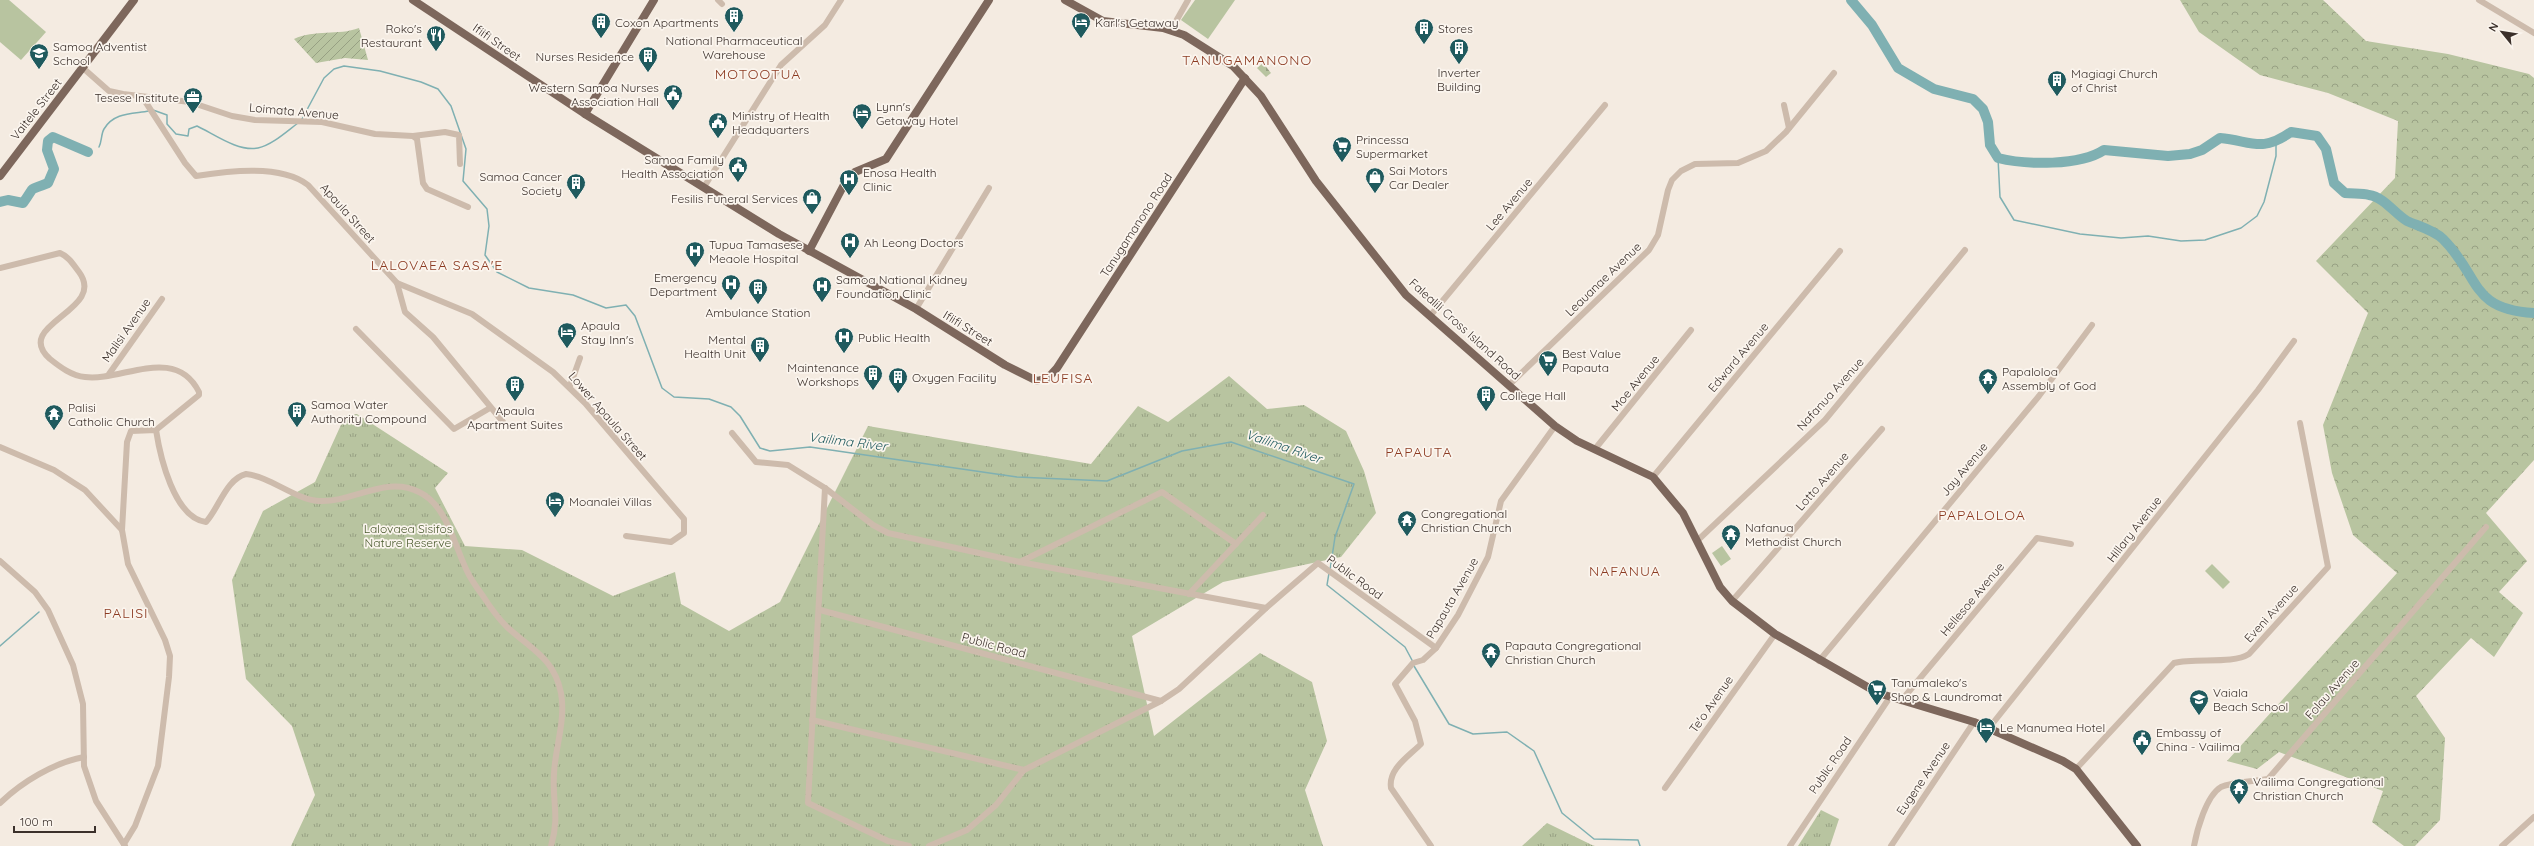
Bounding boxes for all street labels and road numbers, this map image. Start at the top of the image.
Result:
street label: Ifiifi Street [470,20,524,64]
street label: Vaitele Street [7,75,65,143]
street label: Loimata Avenue [248,100,340,122]
street label: Tanugamanono Road [1097,170,1175,280]
street label: Lee Avenue [1483,174,1536,233]
street label: Apaula Street [317,180,379,246]
street label: Leauanae Avenue [1562,239,1644,319]
street label: Falealili Cross Island Road [1406,275,1524,383]
street label: Malisi Avenue [98,295,154,365]
street label: Ifiifi Street [941,307,995,349]
street label: Edward Avenue [1705,319,1772,395]
street label: Moe Avenue [1608,352,1662,414]
street label: Nafanua Avenue [1793,354,1867,434]
street label: Lower Apaula Street [565,369,651,463]
street label: Jay Avenue [1937,439,1991,499]
street label: Lotto Avenue [1792,448,1852,514]
street label: Hillary Avenue [2104,493,2165,565]
street label: Public Road [1324,552,1386,602]
street label: Papauta Avenue [1423,555,1481,641]
street label: Hellesoe Avenue [1937,559,2007,639]
street label: Eveni Avenue [2241,581,2301,645]
street label: Public Road [960,629,1028,661]
street label: Folau Avenue [2302,656,2362,722]
street label: Te'o Avenue [1686,672,1736,736]
street label: Public Road [1805,734,1855,796]
street label: Eugene Avenue [1893,738,1953,818]

